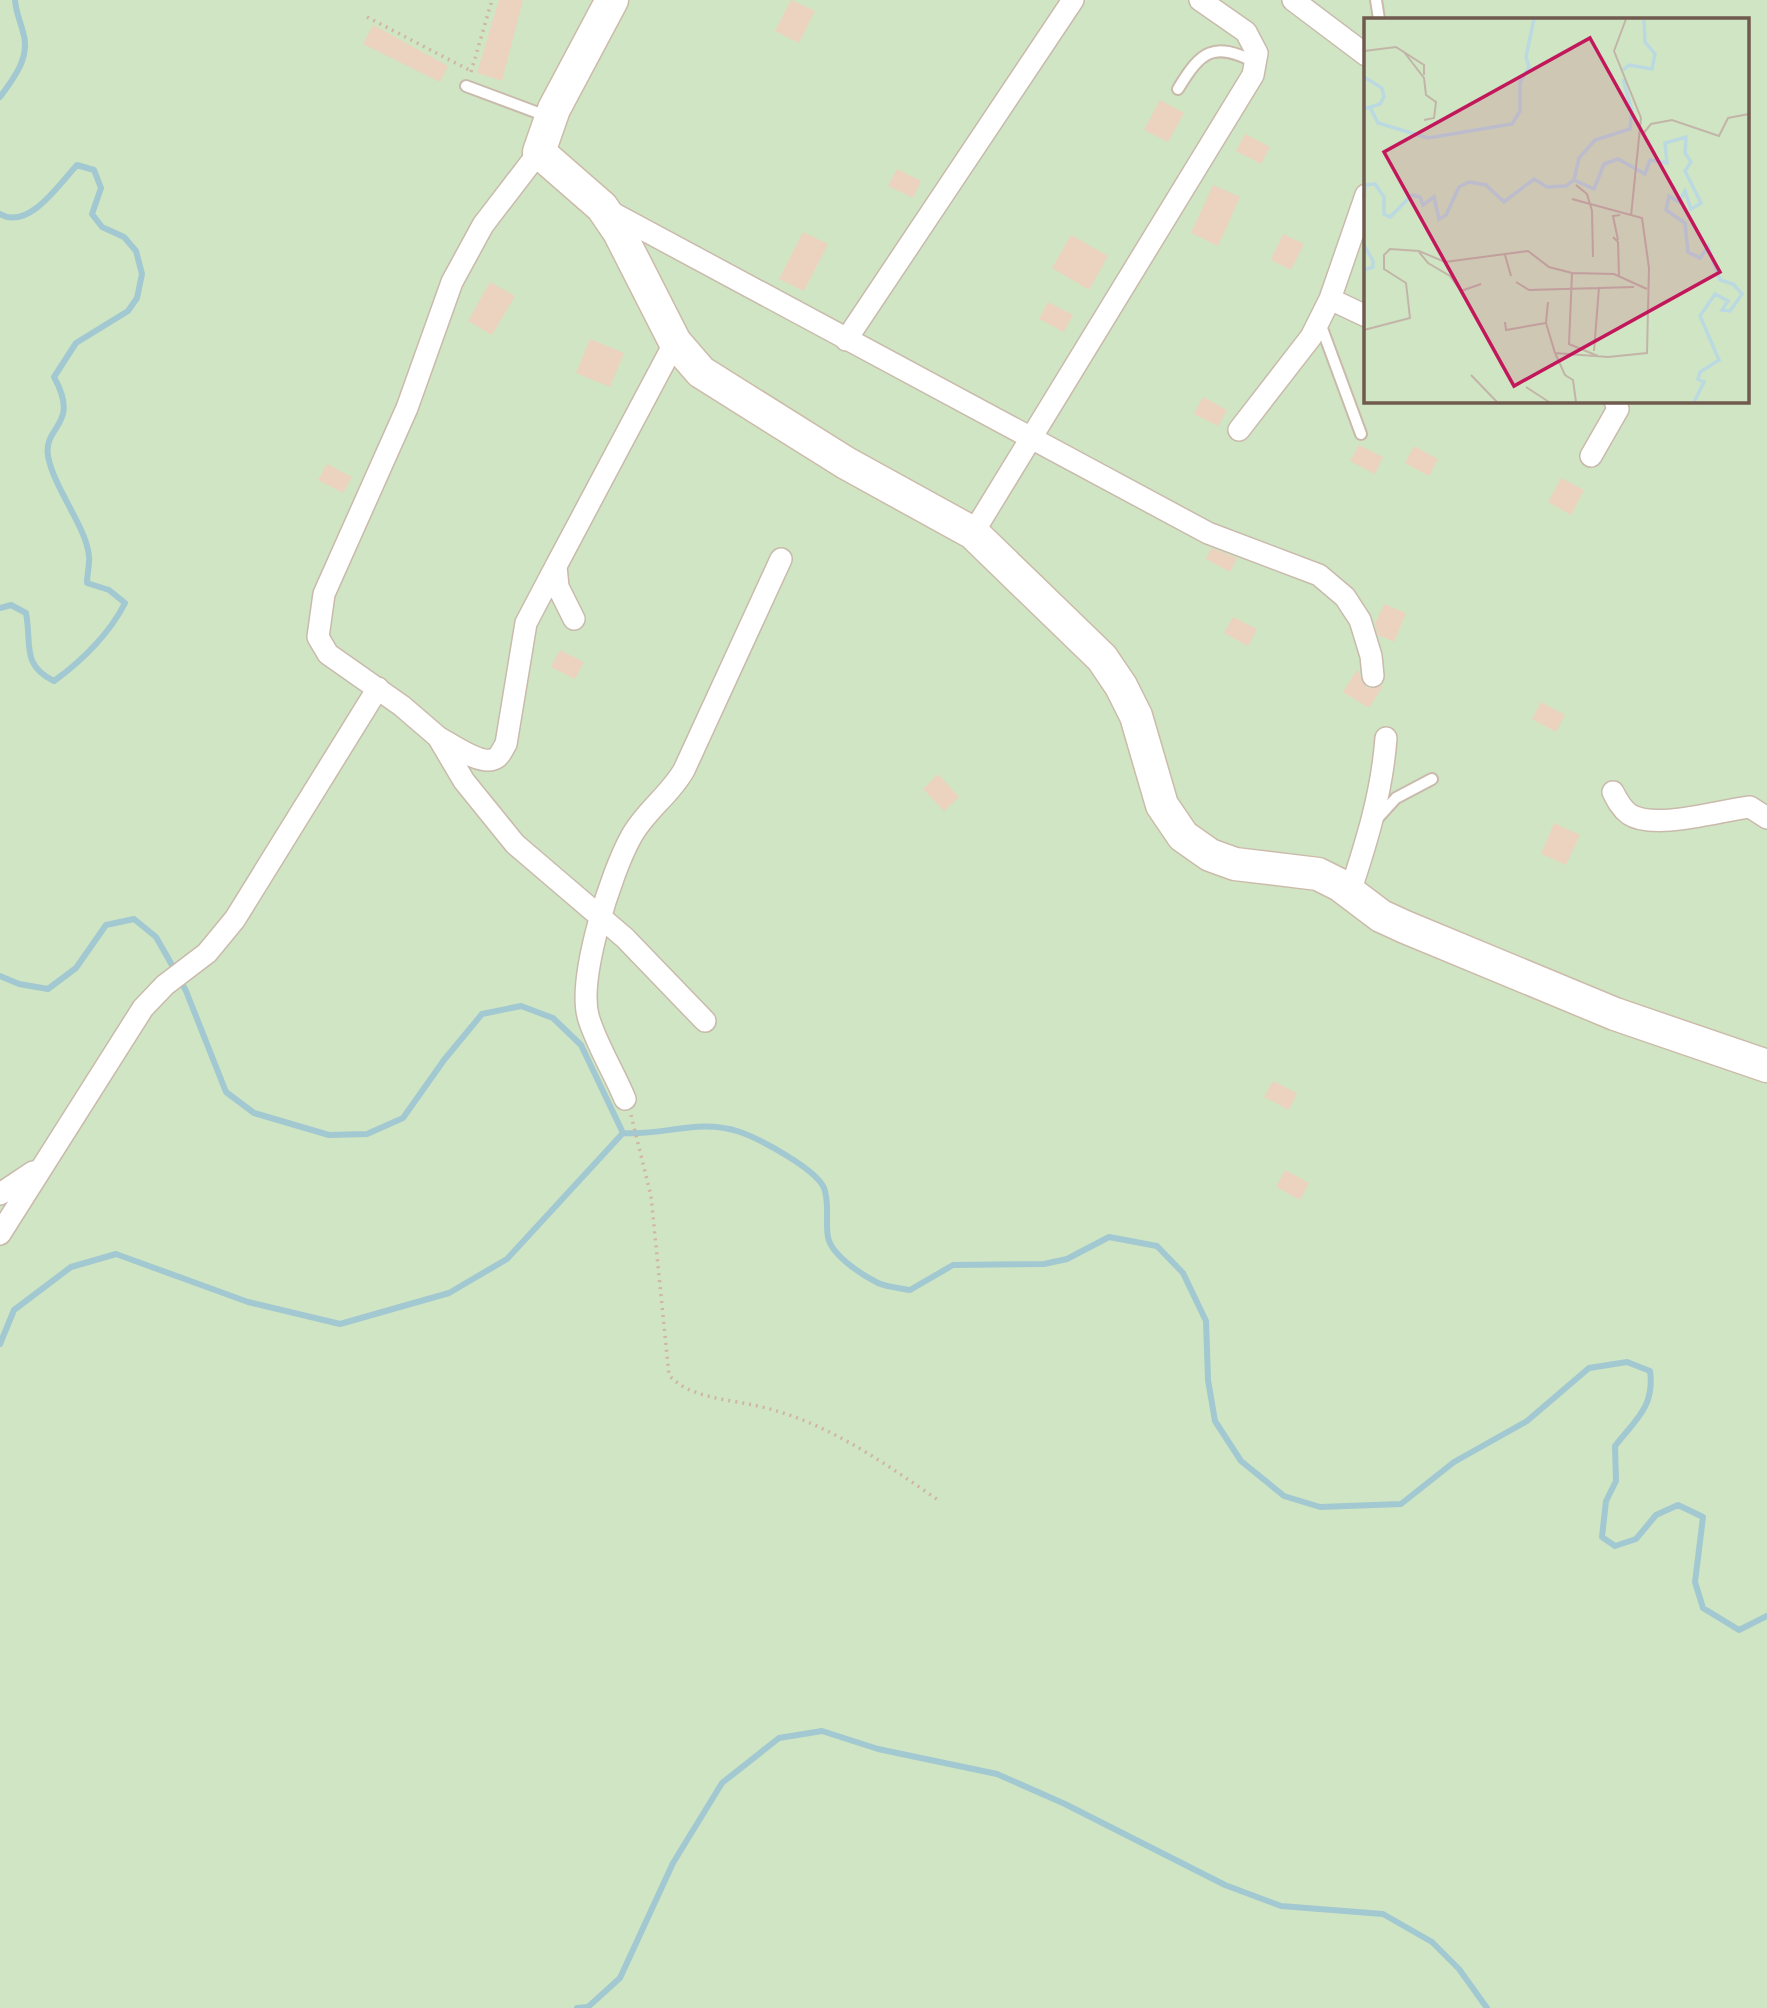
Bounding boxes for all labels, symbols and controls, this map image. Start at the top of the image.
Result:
inset map [1364,18,1750,402]

